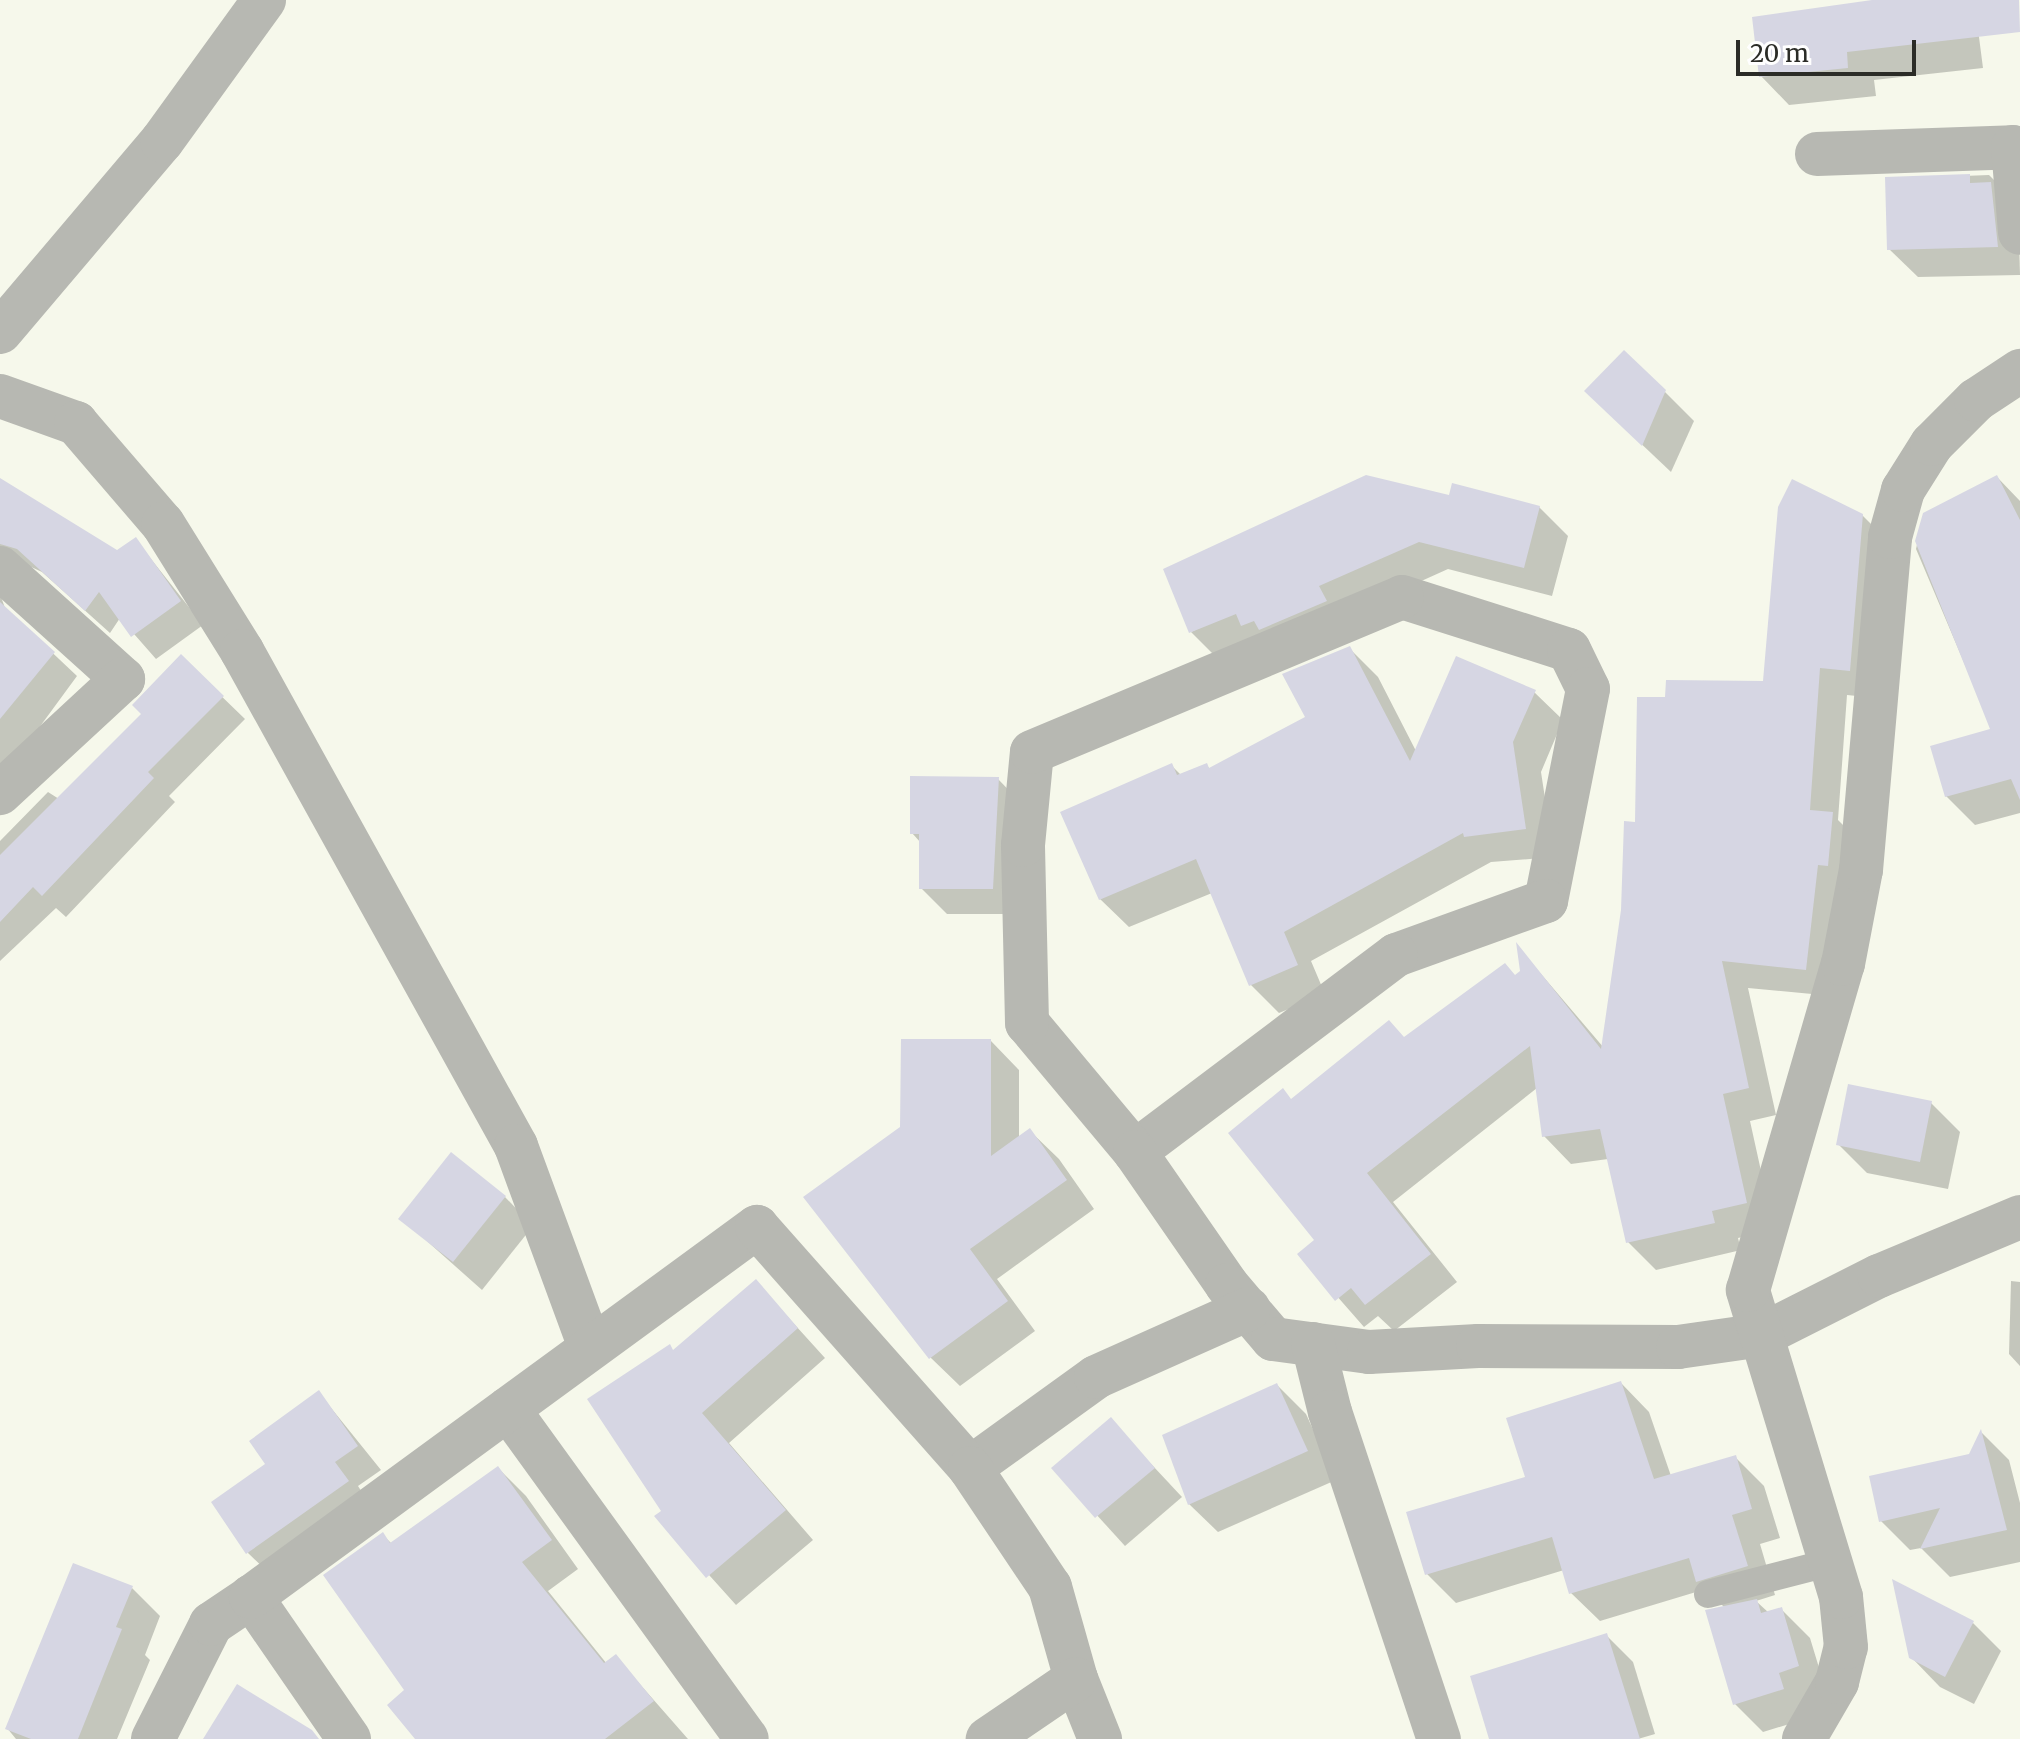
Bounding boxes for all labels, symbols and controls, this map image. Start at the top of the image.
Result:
scale bar [1740,24,1920,74]
text: 20 m [1750,38,1809,69]

